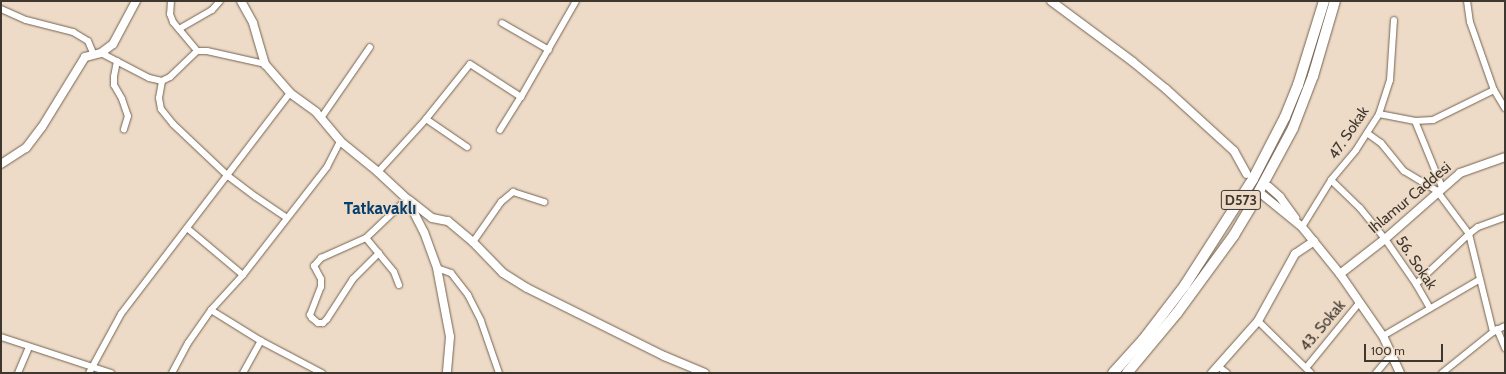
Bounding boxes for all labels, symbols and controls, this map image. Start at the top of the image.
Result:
street label: 47. Sokak [1325,103,1373,163]
street label: Ihlamur Caddesi [1365,158,1455,238]
road number: D573 [1220,188,1262,212]
district label: Tatkavaklı [344,199,416,219]
street label: 56. Sokak [1392,233,1440,293]
street label: 43. Sokak [1297,297,1349,355]
scale bar [1366,336,1445,362]
text: 100 m [1371,343,1405,358]

